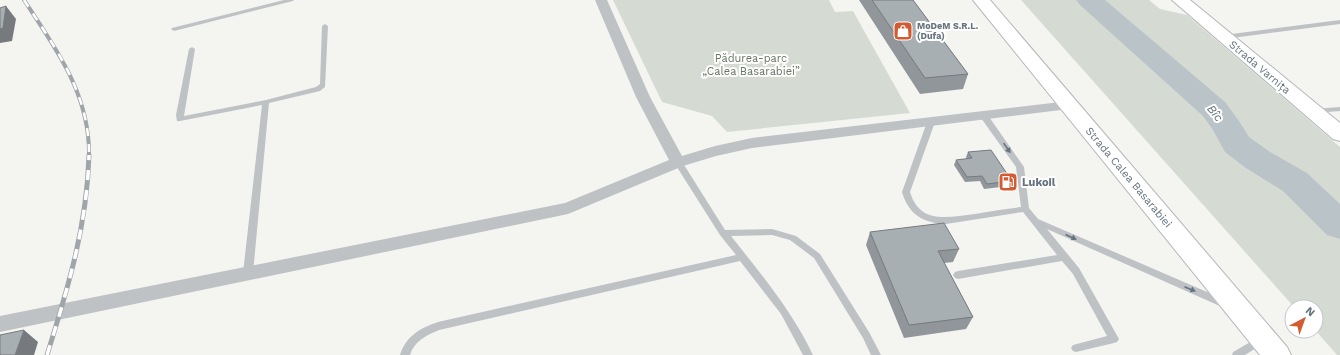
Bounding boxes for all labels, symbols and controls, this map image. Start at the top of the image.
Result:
shop icon: MoDeM S.R.L. (Dufa) [892,20,914,42]
place label: MoDeM S.R.L. (Dufa) [917,21,979,41]
street label: Strada Varnița [1226,38,1293,97]
park label: Pădurea-parc „Calea Basarabiei” [702,52,800,78]
water label: Bîc [1204,102,1226,125]
street label: Strada Calea Basarabiei [1083,124,1175,230]
one-way arrow [1003,143,1011,153]
fuel station icon: Lukoil [997,171,1019,193]
place label: Lukoil [1022,176,1056,189]
one-way arrow [1065,234,1077,240]
one-way arrow [1185,286,1196,292]
north arrow [1284,299,1324,339]
text: N [1303,304,1318,319]

